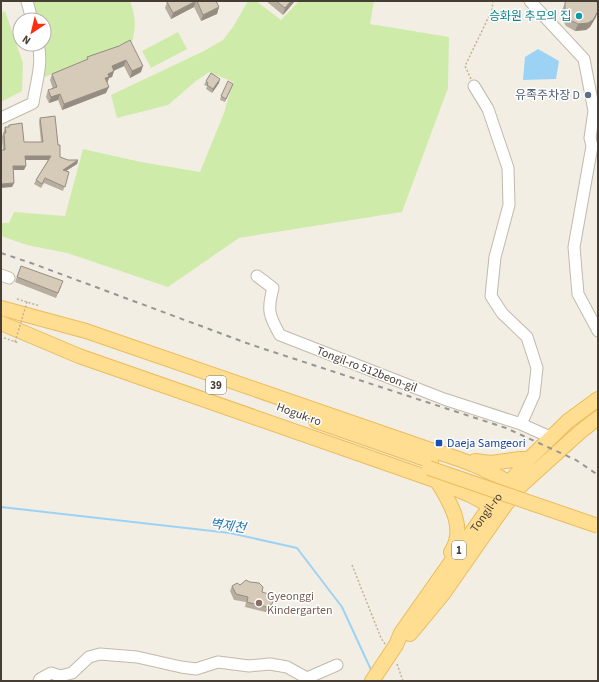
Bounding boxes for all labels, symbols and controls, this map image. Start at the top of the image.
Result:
place label: 승화원 추모의 집 [489,8,571,25]
marker: 승화원 추모의 집 [574,11,584,21]
north arrow [12,12,52,52]
text: N [19,32,34,48]
place label: 유족주차장 D [515,87,580,104]
marker: 유족주차장 D [583,90,593,100]
street label: Tongil-ro 512beon-gil [314,342,420,397]
road number: 39 [206,376,226,394]
street label: Hoguk-ro [274,399,324,430]
place label: Daeja Samgeori [447,435,526,452]
marker: Daeja Samgeori [434,438,444,448]
street label: Tongil-ro [466,489,507,536]
water label: 벽제천 [209,514,248,538]
road number: 1 [452,541,466,559]
place label: Gyeonggi Kindergarten [267,588,333,619]
marker: Gyeonggi Kindergarten [254,598,264,608]

